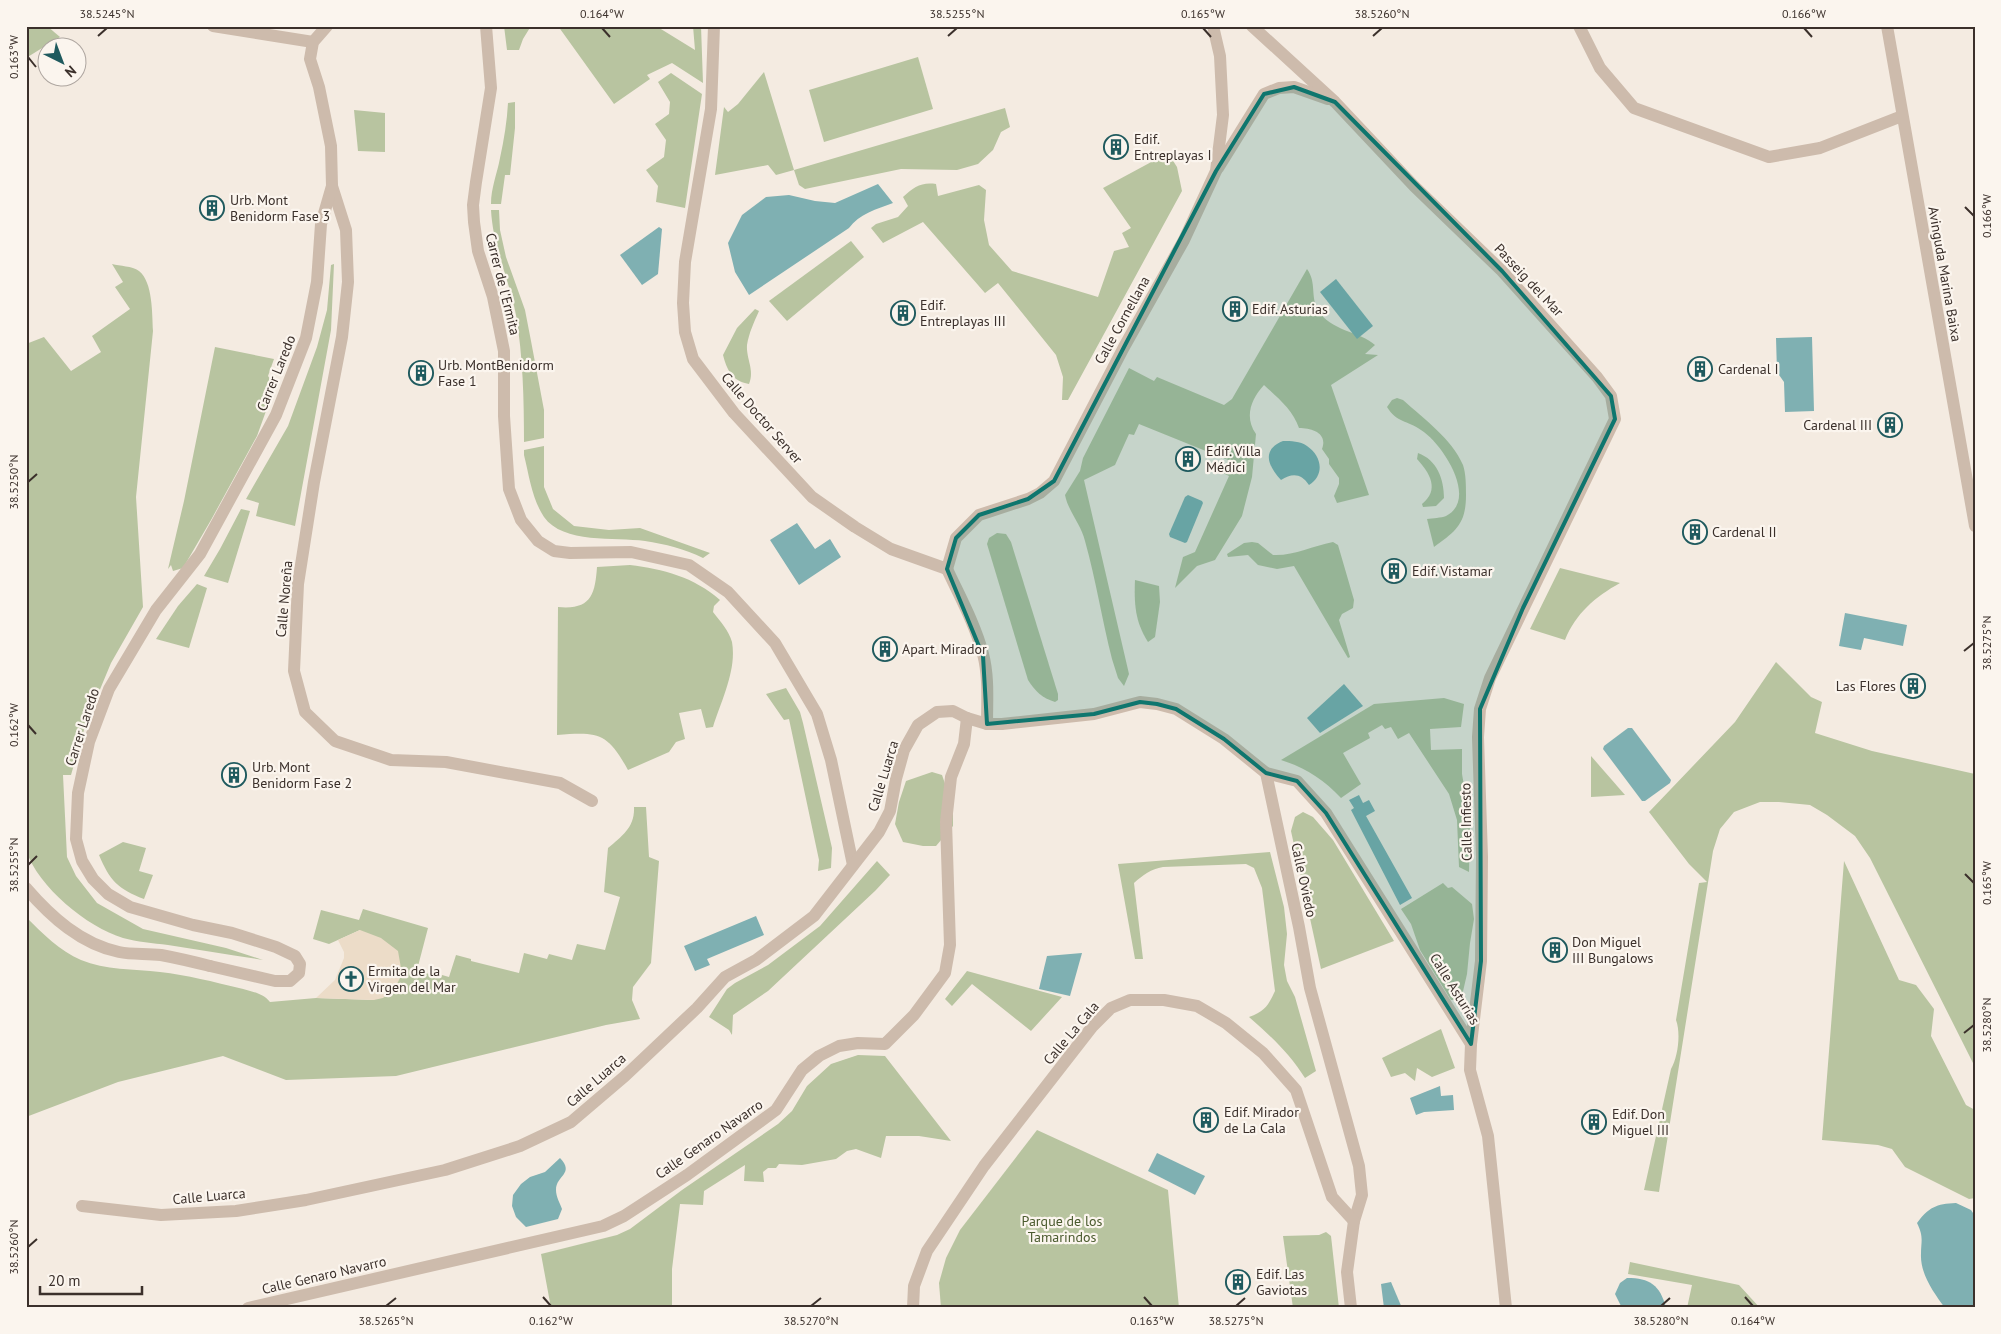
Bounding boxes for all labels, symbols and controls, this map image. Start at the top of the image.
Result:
text: 38.5245°N [80,6,134,21]
text: 0.164°W [580,6,624,21]
text: 38.5255°N [930,6,984,21]
text: 0.165°W [1181,6,1225,21]
text: 38.5260°N [1355,6,1409,21]
text: 0.166°W [1782,6,1826,21]
text: 0.163°W [6,35,21,79]
north arrow [38,38,88,88]
text: N [61,62,80,81]
place label: Edif. Entreplayas I [1134,130,1212,164]
building icon: Edif. Entreplayas I [1103,134,1129,160]
place label: Urb. Mont Benidorm Fase 3 [230,191,330,225]
text: 0.166°W [1979,194,1994,238]
building icon: Urb. Mont Benidorm Fase 3 [199,195,225,221]
street label: Avinguda Marina Baixa [1924,205,1966,343]
street label: Carrer de l'Ermita [482,231,524,337]
street label: Passeig del Mar [1491,240,1568,320]
street label: Calle Cornellana [1090,273,1154,367]
place label: Edif. Entreplayas III [920,296,1006,330]
building icon: Edif. Asturias [1222,296,1248,322]
building icon: Edif. Entreplayas III [890,300,916,326]
place label: Edif. Asturias [1252,300,1328,318]
street label: Carrer Laredo [253,332,299,414]
place label: Urb. MontBenidorm Fase 1 [438,356,554,390]
building icon: Cardenal I [1687,356,1713,382]
building icon: Urb. MontBenidorm Fase 1 [408,360,434,386]
place label: Cardenal I [1718,360,1779,378]
street label: Calle Doctor Server [717,369,807,468]
building icon: Cardenal III [1877,412,1903,438]
place label: Cardenal III [1803,416,1872,434]
place label: Edif. Villa Médici [1206,442,1261,476]
building icon: Edif. Villa Médici [1175,446,1201,472]
text: 38.5250°N [6,455,21,509]
building icon: Cardenal II [1682,519,1708,545]
place label: Cardenal II [1712,523,1777,541]
building icon: Edif. Vistamar [1381,558,1407,584]
street label: Calle Noreña [272,560,296,638]
place label: Edif. Vistamar [1412,562,1493,580]
text: 38.5275°N [1979,616,1994,670]
building icon: Apart. Mirador [872,636,898,662]
place label: Apart. Mirador [902,640,987,658]
building icon: Las Flores [1900,673,1926,699]
place label: Las Flores [1836,677,1896,695]
street label: Carrer Laredo [61,686,103,768]
text: 0.162°W [6,703,21,747]
street label: Calle Luarca [864,738,902,814]
place label: Urb. Mont Benidorm Fase 2 [252,758,352,792]
building icon: Urb. Mont Benidorm Fase 2 [221,762,247,788]
street label: Calle Infiesto [1456,783,1476,861]
text: 38.5255°N [6,838,21,892]
street label: Calle Oviedo [1287,841,1321,919]
text: 0.165°W [1979,861,1994,905]
place label: Don Miguel III Bungalows [1572,933,1654,967]
building icon: Don Miguel III Bungalows [1542,937,1568,963]
street label: Calle Asturias [1426,950,1484,1028]
place label: Ermita de la Virgen del Mar [367,962,456,996]
church icon: Ermita de la Virgen del Mar [338,966,364,992]
street label: Calle La Cala [1039,998,1103,1068]
text: 38.5280°N [1979,998,1994,1052]
street label: Calle Luarca [562,1049,630,1111]
street label: Calle Genaro Navarro [652,1095,766,1183]
place label: Edif. Mirador de La Cala [1224,1103,1299,1137]
place label: Edif. Don Miguel III [1612,1105,1669,1139]
building icon: Edif. Mirador de La Cala [1193,1107,1219,1133]
building icon: Edif. Don Miguel III [1581,1109,1607,1135]
street label: Calle Luarca [172,1184,246,1208]
park label: Parque de los Tamarindos [1022,1212,1103,1246]
text: 38.5260°N [6,1220,21,1274]
street label: Calle Genaro Navarro [260,1252,388,1298]
scale bar [40,1264,142,1296]
place label: Edif. Las Gaviotas [1256,1265,1307,1299]
building icon: Edif. Las Gaviotas [1225,1269,1251,1295]
text: 20 m [48,1271,81,1290]
text: 38.5265°N [359,1313,413,1328]
text: 0.162°W [529,1313,573,1328]
text: 38.5270°N [784,1313,838,1328]
text: 0.163°W [1130,1313,1174,1328]
text: 38.5275°N [1209,1313,1263,1328]
text: 38.5280°N [1634,1313,1688,1328]
text: 0.164°W [1731,1313,1775,1328]

